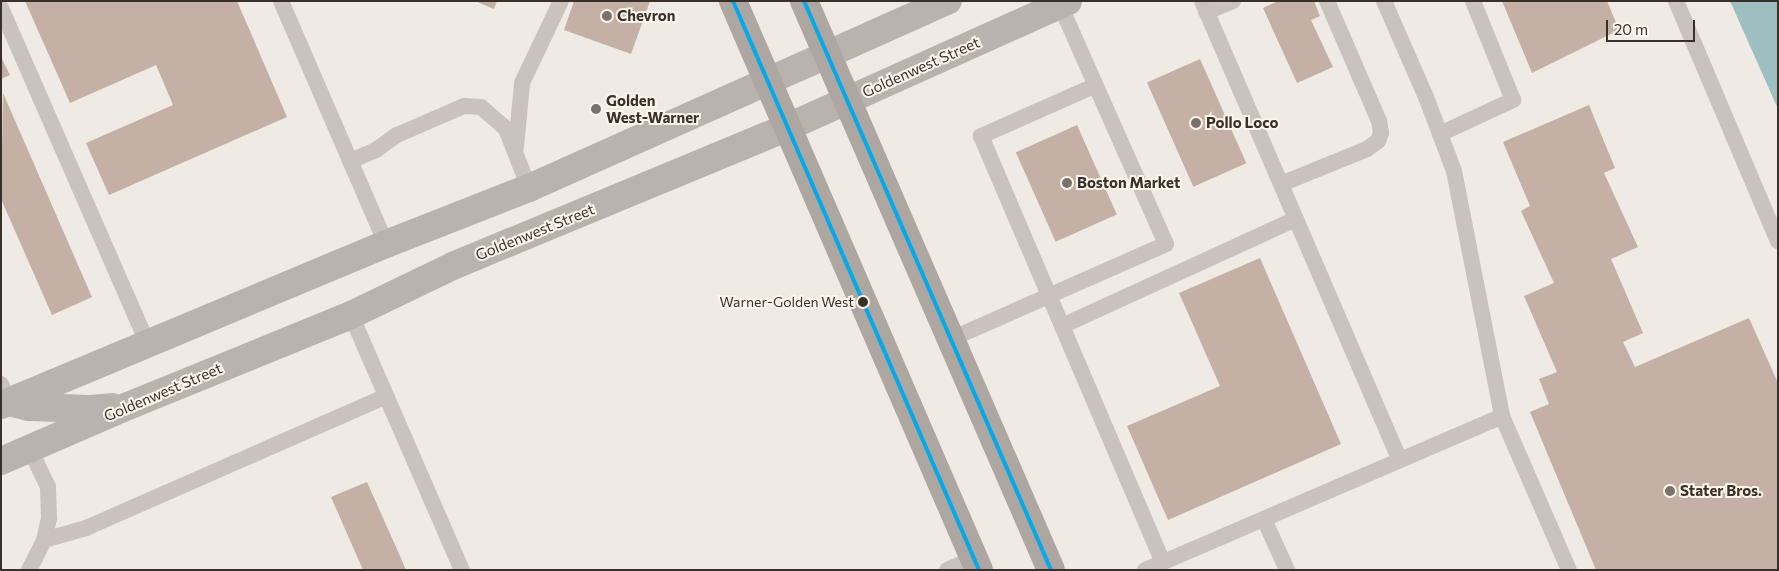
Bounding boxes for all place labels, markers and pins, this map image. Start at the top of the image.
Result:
place label: Chevron [617,7,675,25]
marker: Chevron [601,10,613,22]
place label: Golden West-Warner [606,91,699,126]
marker: Golden West-Warner [590,103,602,115]
place label: Pollo Loco [1206,114,1278,132]
marker: Pollo Loco [1190,117,1202,129]
place label: Boston Market [1077,174,1180,192]
marker: Boston Market [1061,177,1073,189]
place label: Warner-Golden West [720,294,854,310]
marker: Warner-Golden West [858,297,868,307]
place label: Stater Bros. [1680,482,1762,500]
marker: Stater Bros. [1664,485,1676,497]

